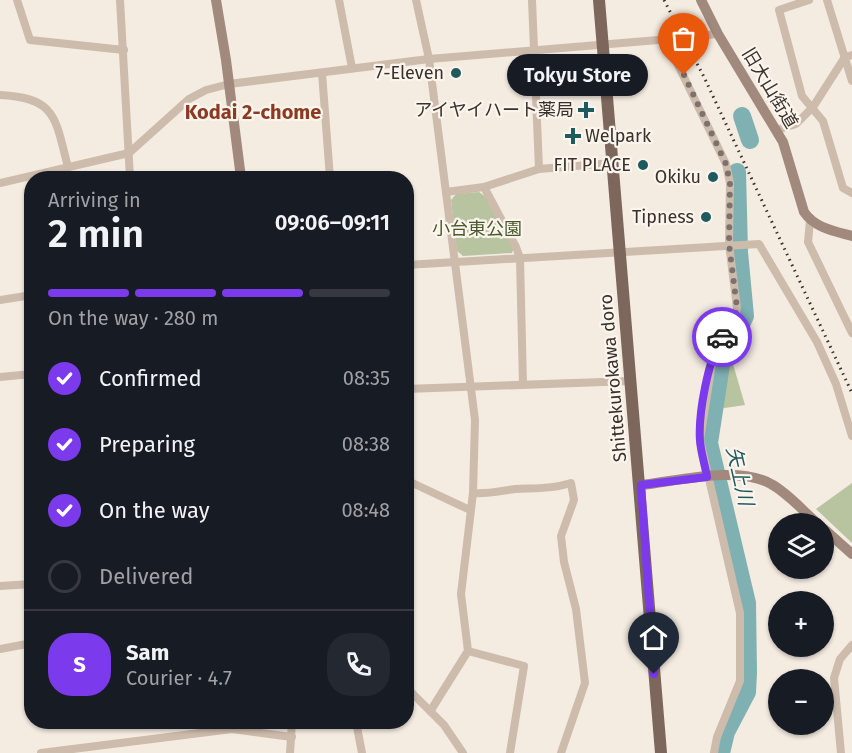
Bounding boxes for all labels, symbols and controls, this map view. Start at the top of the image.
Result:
pin [658,13,709,75]
icon: bag [667,22,700,55]
street label: 旧大山街道 [737,44,803,132]
callout: Tokyu Store [507,54,648,96]
place label: 7-Eleven [375,62,444,84]
text: Tokyu Store [524,63,631,87]
marker: 7-Eleven [449,66,463,80]
place label: アイヤイハート薬局 [414,99,574,121]
district label: Kodai 2-chome [185,100,321,124]
marker: アイヤイハート薬局 [579,103,593,117]
place label: Welpark [585,125,652,147]
marker: Welpark [566,129,580,143]
place label: FIT PLACE [554,154,631,176]
marker: FIT PLACE [636,158,650,172]
place label: Okiku [655,166,701,188]
marker: Okiku [706,170,720,184]
text: Arriving in [48,188,141,212]
place label: Tipness [632,206,694,228]
text: 09:06–09:11 [275,209,390,236]
marker: Tipness [699,210,713,224]
text: 2 min [48,211,144,257]
park label: 小台東公園 [432,218,522,240]
street label: Shittekurokawa doro [595,293,631,463]
text: On the way · 280 m [48,306,218,330]
courier [692,307,752,367]
icon: car [706,321,739,354]
icon: check [48,362,81,395]
text: Confirmed [99,365,202,392]
text: 08:35 [343,366,390,390]
icon: check [48,428,81,461]
text: Preparing [99,431,195,458]
text: 08:38 [342,432,390,456]
water label: 矢上川 [722,444,759,510]
icon: check [48,494,81,527]
text: On the way [99,497,210,524]
text: 08:48 [341,498,390,522]
map controls [768,513,834,735]
button: layers [768,513,834,579]
text: Delivered [99,563,194,590]
button: + [768,591,834,657]
pin [628,612,679,674]
icon: home [637,621,670,654]
button: phone [327,633,390,696]
text: Sam [126,639,169,666]
text: S [73,651,86,678]
text: Courier · 4.7 [126,666,232,690]
button: − [768,669,834,735]

